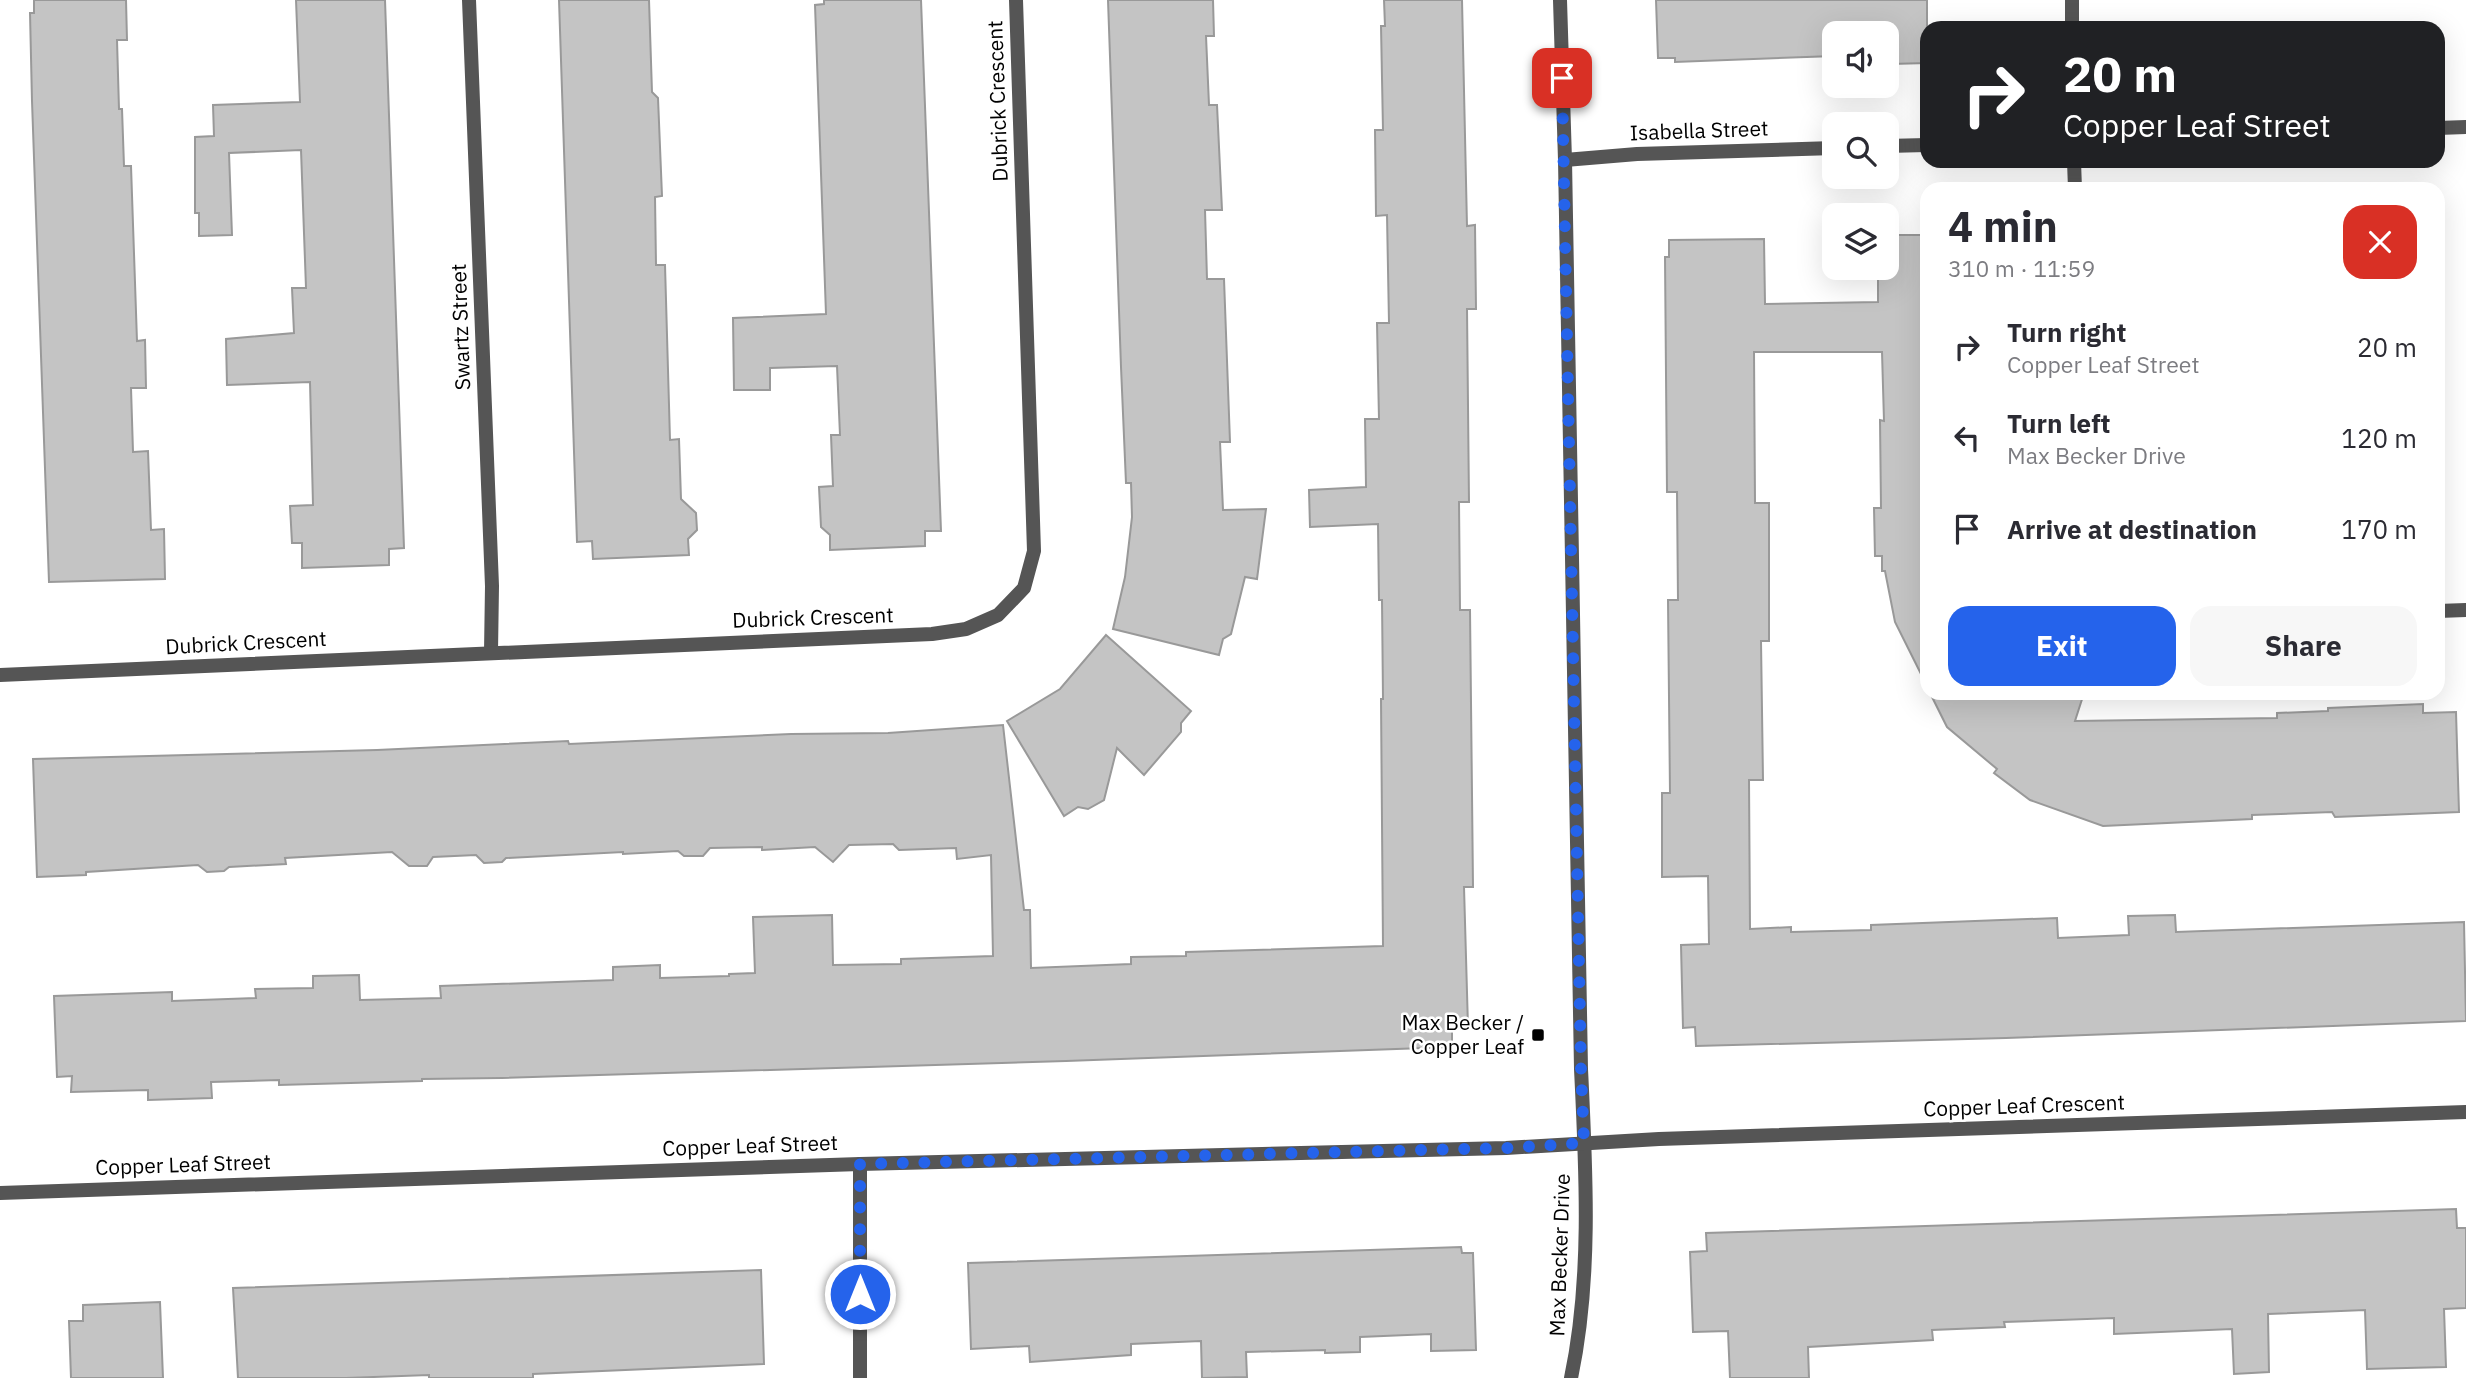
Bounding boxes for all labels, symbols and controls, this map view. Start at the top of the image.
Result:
street label: Dubrick Crescent [980,20,1014,182]
map controls [1822,21,1899,280]
button: sound [1822,21,1899,98]
text: 20 m [2063,42,2177,105]
pin [1532,48,1592,108]
icon: right [1948,49,2039,140]
icon: arrive [1543,59,1581,97]
text: Copper Leaf Street [2063,104,2331,146]
button: search [1822,112,1899,189]
street label: Isabella Street [1629,114,1769,146]
text: 4 min [1948,199,2058,254]
button: layers [1822,203,1899,280]
button: close [2343,205,2417,279]
text: 310 m · 11:59 [1948,253,2095,283]
street label: Swartz Street [444,263,476,391]
text: Turn right [2007,315,2126,349]
icon: right [1948,328,1986,366]
text: 20 m [2357,330,2417,364]
text: Copper Leaf Street [2007,349,2200,379]
text: Turn left [2007,406,2110,440]
icon: left [1948,419,1986,457]
text: 120 m [2341,421,2417,455]
text: Max Becker Drive [2007,440,2186,470]
icon: arrive [1948,510,1986,548]
text: Arrive at destination [2007,512,2257,546]
text: 170 m [2341,512,2417,546]
street label: Dubrick Crescent [732,600,894,634]
button: Exit [1948,606,2176,686]
button: Share [2190,606,2417,686]
street label: Dubrick Crescent [165,624,327,660]
place label: Max Becker / Copper Leaf [1401,1008,1524,1060]
marker: Max Becker / Copper Leaf [1530,1027,1546,1043]
street label: Copper Leaf Crescent [1923,1087,2125,1123]
street label: Copper Leaf Street [662,1128,838,1162]
street label: Copper Leaf Street [95,1147,271,1181]
street label: Max Becker Drive [1542,1173,1576,1337]
position arrow [823,1257,897,1331]

